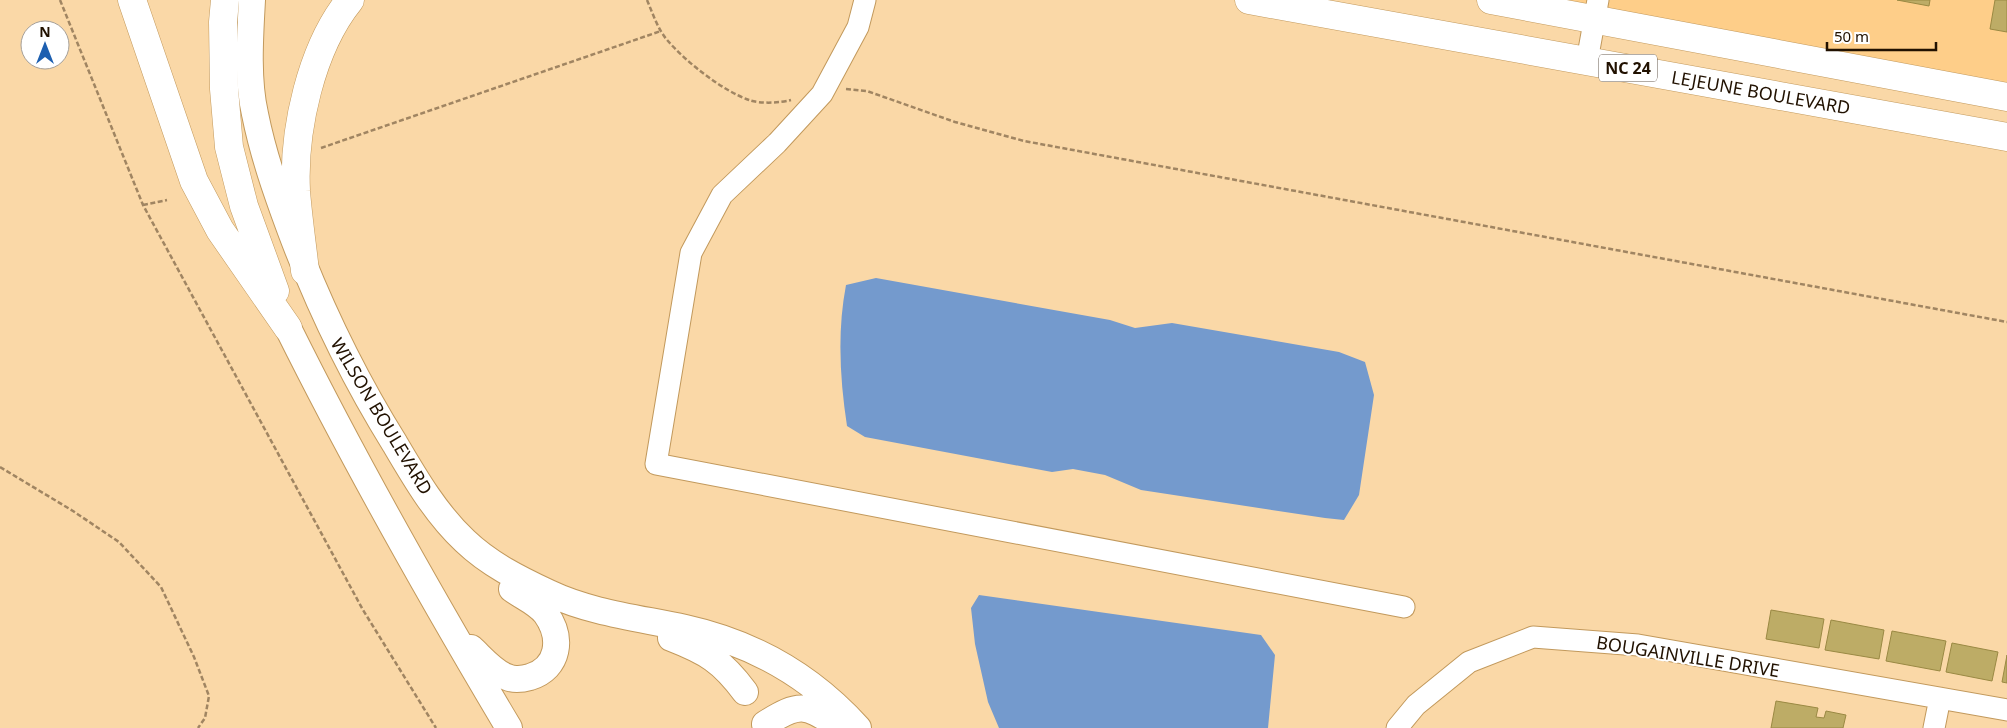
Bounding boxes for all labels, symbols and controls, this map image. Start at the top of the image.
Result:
north arrow [20,20,70,70]
scale bar [1827,20,1936,52]
text: N [39,22,51,41]
text: 50 m [1834,26,1869,46]
road number: NC 24 [1599,54,1657,82]
street label: LEJEUNE BOULEVARD [1670,64,1852,120]
street label: WILSON BOULEVARD [326,333,438,499]
street label: BOUGAINVILLE DRIVE [1595,630,1781,682]

